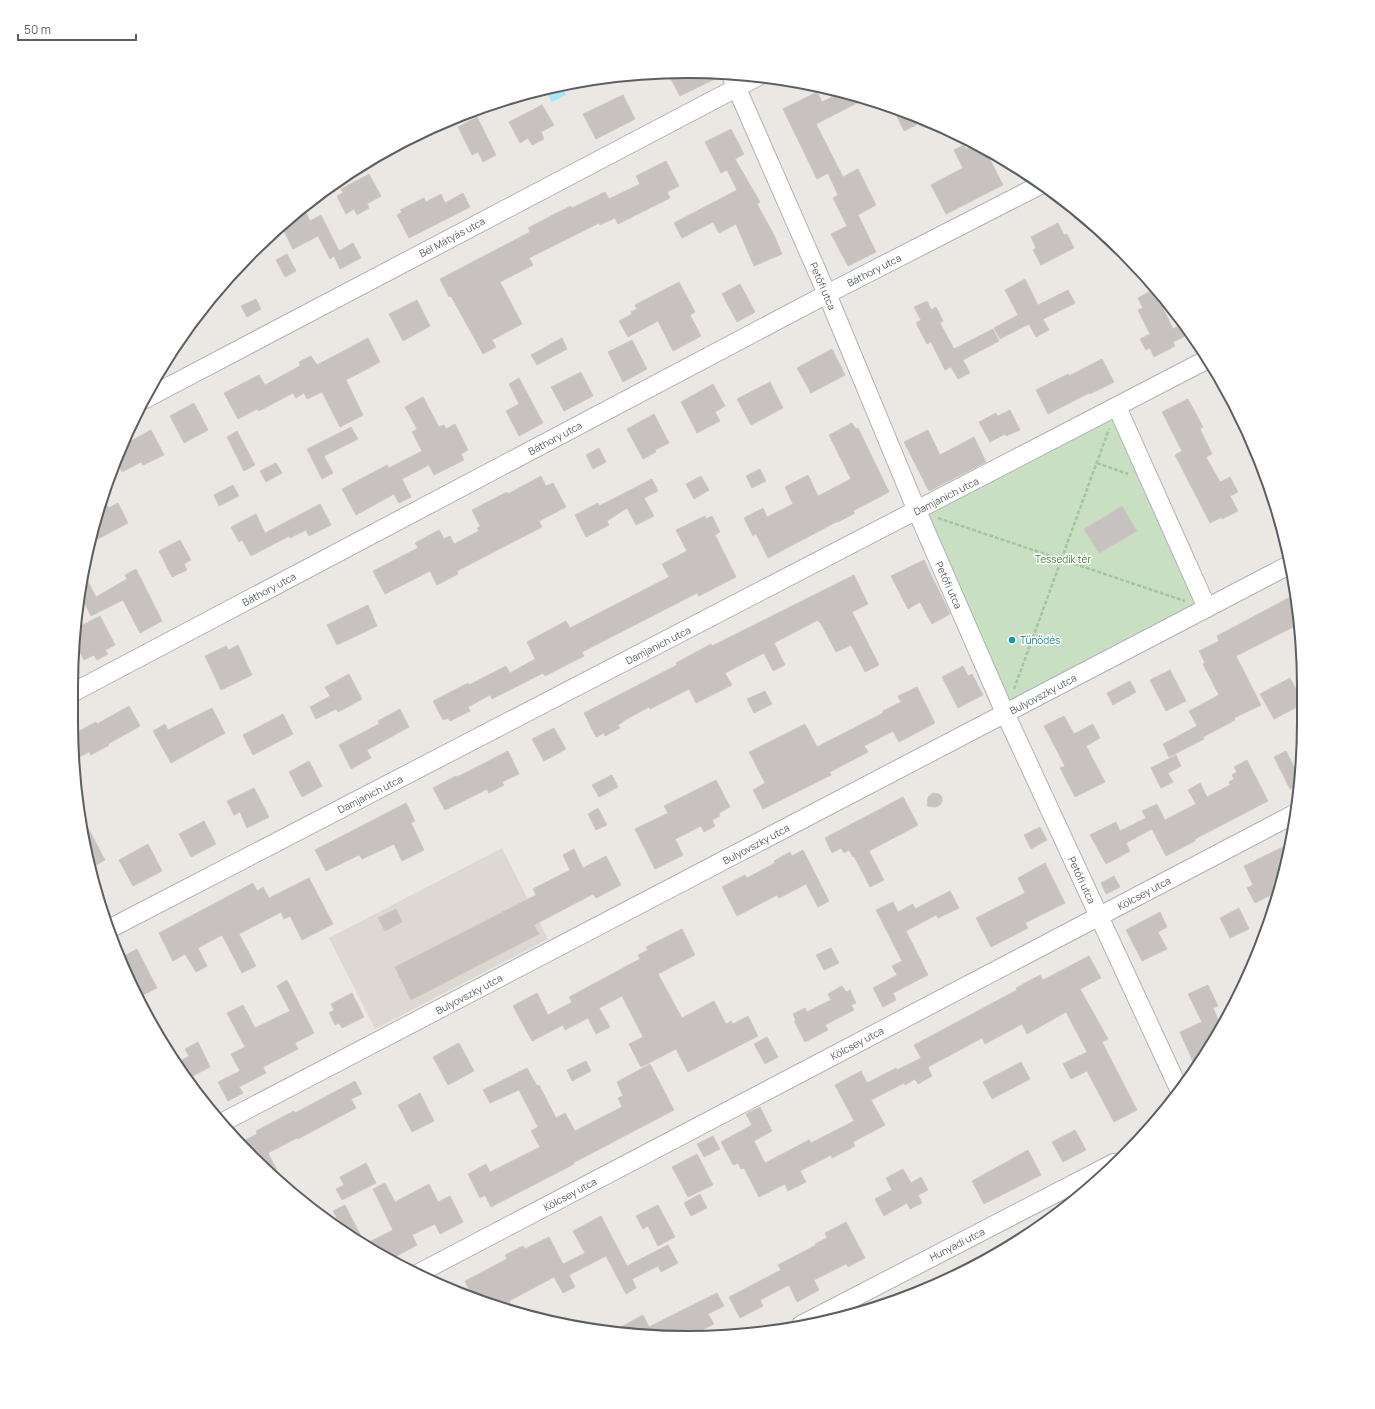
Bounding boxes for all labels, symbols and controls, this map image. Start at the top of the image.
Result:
scale bar [18,16,136,42]
text: 50 m [24,21,51,38]
street label: Bél Mátyás utca [417,214,487,260]
street label: Báthory utca [844,250,904,290]
street label: Petőfi utca [807,260,839,312]
street label: Báthory utca [526,418,584,458]
street label: Damjanich utca [911,474,981,518]
park label: Tessedik tér [1035,552,1091,566]
street label: Petőfi utca [932,559,966,611]
street label: Báthory utca [240,569,298,609]
street label: Damjanich utca [623,623,693,667]
place label: Tűnődés [1020,633,1060,647]
marker: Tűnődés [1007,635,1017,645]
street label: Bulyovszky utca [1007,671,1079,717]
street label: Damjanich utca [335,772,405,816]
street label: Bulyovszky utca [720,821,792,867]
street label: Petőfi utca [1065,854,1099,906]
street label: Kölcsey utca [1115,873,1173,913]
street label: Bulyovszky utca [433,971,505,1017]
street label: Kölcsey utca [828,1023,886,1063]
street label: Kölcsey utca [541,1174,599,1214]
street label: Hunyadi utca [927,1224,987,1264]

